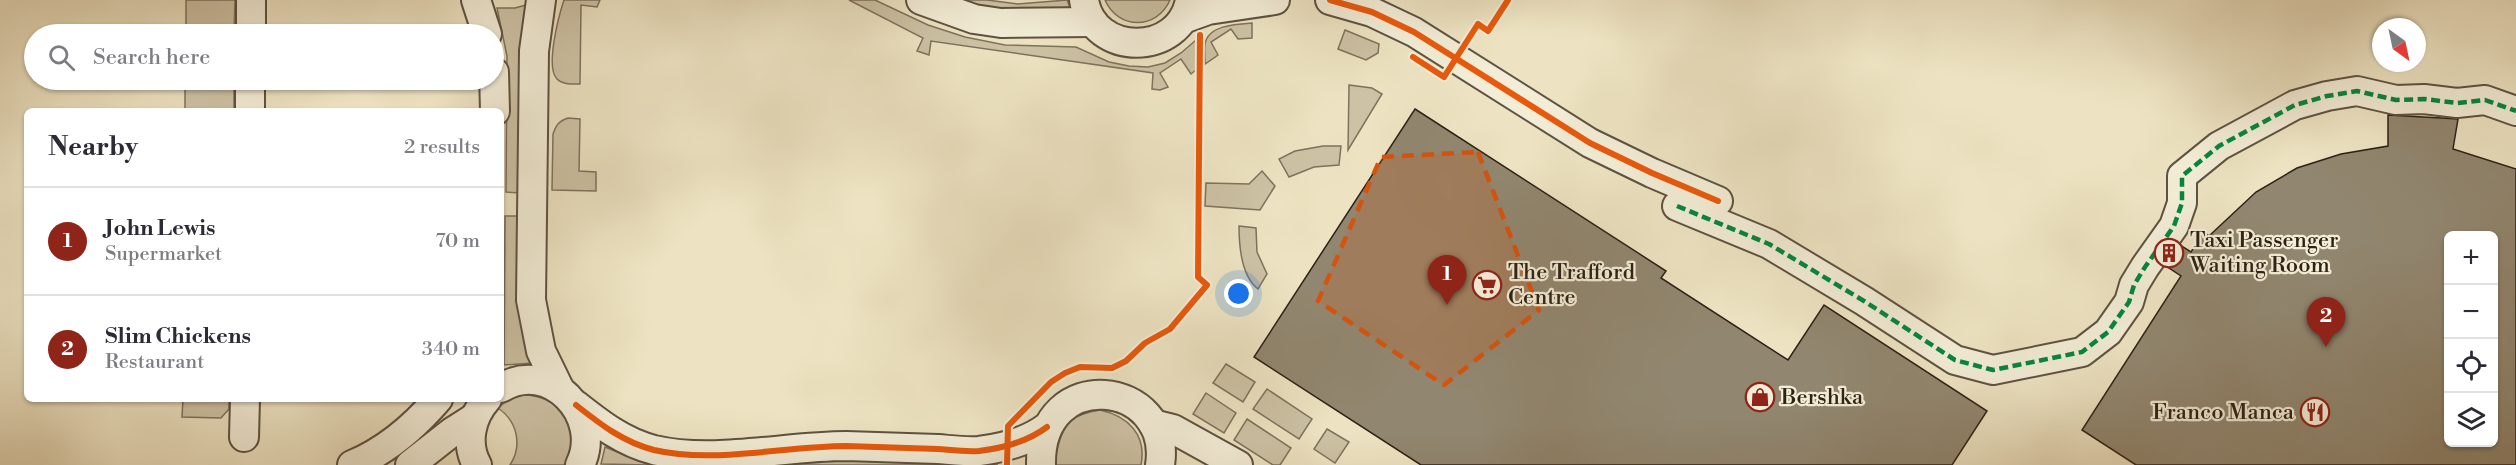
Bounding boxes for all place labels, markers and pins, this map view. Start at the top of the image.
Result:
place label: Taxi Passenger Waiting Room [2189,227,2339,279]
building icon: Taxi Passenger Waiting Room [2153,237,2185,269]
pin: 1 [1428,256,1466,305]
place label: The Trafford Centre [1508,259,1635,311]
supermarket icon: The Trafford Centre [1471,269,1503,301]
pin: 2 [2306,298,2346,347]
shop icon: Bershka [1744,381,1776,413]
place label: Bershka [1780,384,1864,411]
restaurant icon: Franco Manca [2299,396,2331,428]
place label: Franco Manca [2152,399,2295,426]

